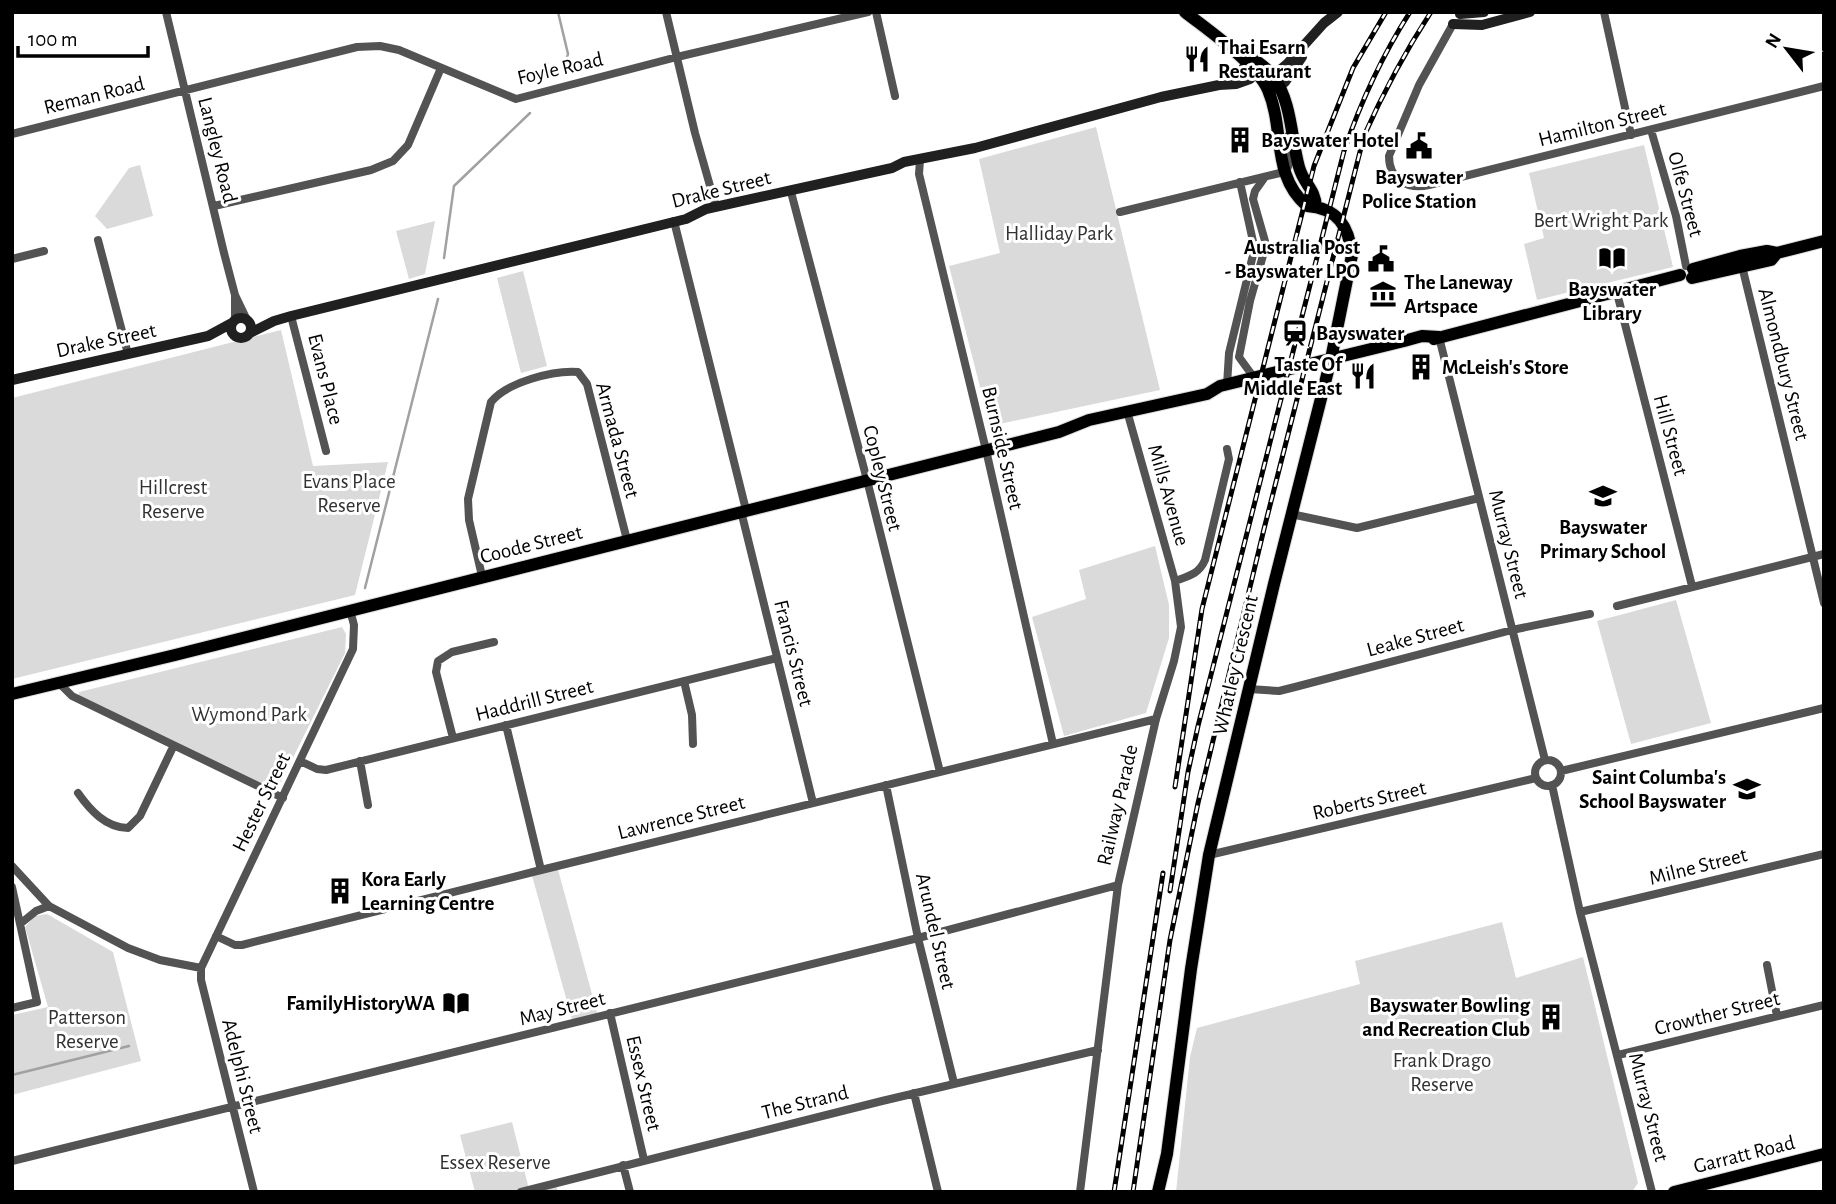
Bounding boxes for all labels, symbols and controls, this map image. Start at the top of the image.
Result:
scale bar [18,14,147,58]
north arrow [1752,14,1822,84]
text: 100 m [28,29,78,50]
text: N [1762,30,1785,52]
place label: Thai Esarn Restaurant [1218,37,1311,82]
restaurant icon: Thai Esarn Restaurant [1182,44,1212,74]
street label: Foyle Road [515,48,605,89]
street label: Reman Road [42,73,147,118]
street label: Langley Road [194,95,241,205]
street label: Hamilton Street [1536,98,1668,150]
building icon: Bayswater Hotel [1225,125,1255,155]
place label: Bayswater Hotel [1261,130,1399,151]
public building icon: Bayswater Police Station [1404,131,1434,161]
street label: Olfe Street [1664,149,1707,239]
street label: Drake Street [669,167,773,212]
place label: Bayswater Police Station [1361,167,1477,212]
park label: Bert Wright Park [1534,210,1669,231]
park label: Halliday Park [1005,223,1113,244]
place label: Australia Post - Bayswater LPO [1225,237,1360,282]
library icon: Bayswater Library [1597,243,1627,273]
public building icon: Australia Post - Bayswater LPO [1366,244,1396,274]
place label: The Laneway Artspace [1404,272,1513,317]
museum icon: The Laneway Artspace [1368,279,1398,309]
place label: Bayswater Library [1568,279,1657,324]
street label: Almondbury Street [1754,286,1813,443]
station icon: Bayswater [1280,318,1310,348]
street label: Drake Street [54,320,158,361]
place label: Bayswater [1316,323,1405,344]
street label: Evans Place [304,331,347,427]
building icon: McLeish's Store [1406,352,1436,382]
place label: Taste Of Middle East [1243,354,1344,399]
place label: McLeish's Store [1442,357,1569,378]
restaurant icon: Taste Of Middle East [1348,361,1378,391]
street label: Armada Street [592,380,643,500]
street label: Burnside Street [978,385,1027,512]
street label: Hill Street [1650,392,1691,478]
street label: Copley Street [859,423,906,533]
street label: Mills Avenue [1144,442,1193,548]
park label: Evans Place Reserve [302,471,396,516]
park label: Hillcrest Reserve [139,477,208,522]
school or university icon: Bayswater Primary School [1588,481,1618,511]
street label: Murray Street [1485,488,1532,601]
place label: Bayswater Primary School [1540,517,1666,562]
street label: Coode Street [478,522,585,567]
street label: Whatley Crescent [1209,593,1262,737]
street label: Francis Street [770,598,817,709]
street label: Leake Street [1364,614,1466,661]
street label: Haddrill Street [473,676,595,725]
park label: Wymond Park [191,704,307,725]
street label: Railway Parade [1093,743,1142,868]
street label: Hester Street [229,749,295,855]
place label: Saint Columba's School Bayswater [1579,767,1727,812]
school or university icon: Saint Columba's School Bayswater [1732,774,1762,804]
street label: Roberts Street [1310,777,1428,824]
street label: Lawrence Street [615,791,747,843]
street label: Milne Street [1647,844,1750,889]
place label: Kora Early Learning Centre [361,869,494,914]
street label: Arundel Street [912,871,959,992]
building icon: Kora Early Learning Centre [325,876,355,906]
library icon: FamilyHistoryWA [441,988,471,1018]
street label: May Street [517,988,607,1029]
street label: Crowther Street [1652,988,1782,1039]
place label: FamilyHistoryWA [286,993,435,1014]
place label: Bayswater Bowling and Recreation Club [1362,995,1530,1040]
building icon: Bayswater Bowling and Recreation Club [1536,1002,1566,1032]
park label: Patterson Reserve [48,1007,126,1052]
street label: Adelphi Street [218,1017,267,1136]
street label: Essex Street [622,1033,665,1133]
park label: Frank Drago Reserve [1393,1050,1491,1095]
street label: Murray Street [1625,1051,1672,1164]
street label: The Strand [760,1082,851,1123]
street label: Garratt Road [1691,1132,1797,1177]
park label: Essex Reserve [439,1152,551,1173]

